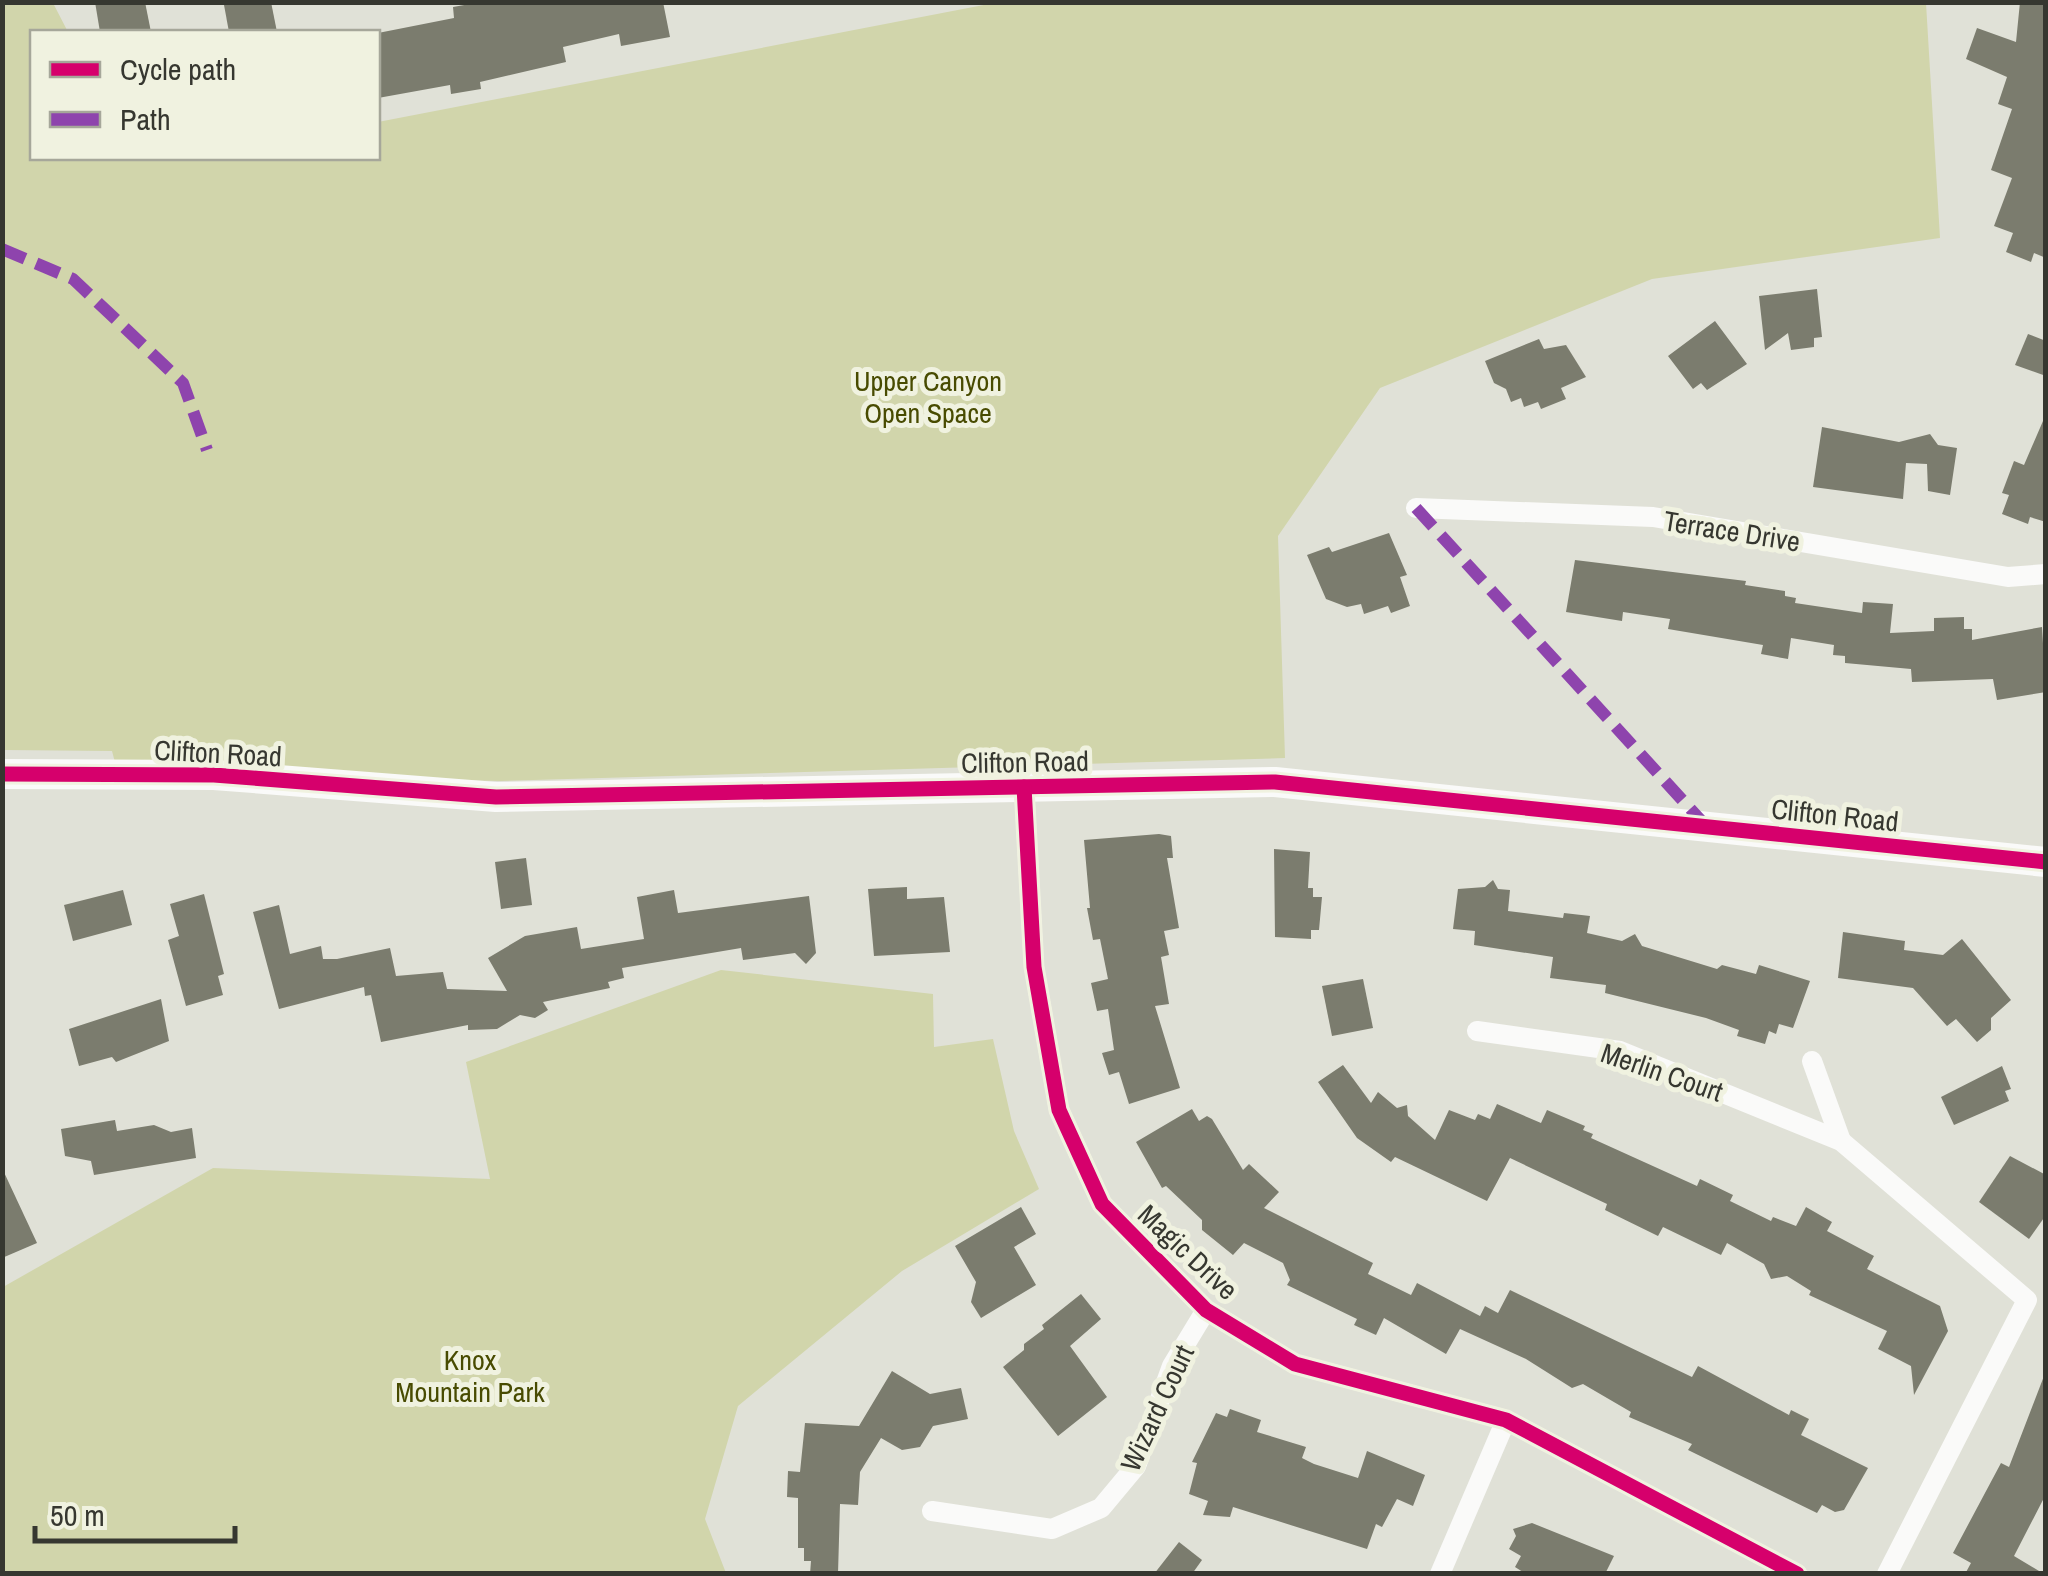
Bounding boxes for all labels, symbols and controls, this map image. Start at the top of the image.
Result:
legend [30,30,380,160]
text: Cycle path [120,49,236,89]
text: Path [120,99,171,139]
park label: Upper Canyon Open Space [854,362,1002,432]
street label: Terrace Drive [1661,501,1803,561]
street label: Clifton Road [153,731,283,775]
street label: Clifton Road [961,742,1089,782]
street label: Clifton Road [1770,789,1900,841]
street label: Merlin Court [1596,1033,1728,1111]
street label: Magic Drive [1130,1196,1246,1308]
street label: Wizard Court [1111,1339,1203,1477]
park label: Knox Mountain Park [395,1341,545,1411]
scale bar [35,1481,235,1543]
text: 50 m [50,1495,105,1535]

